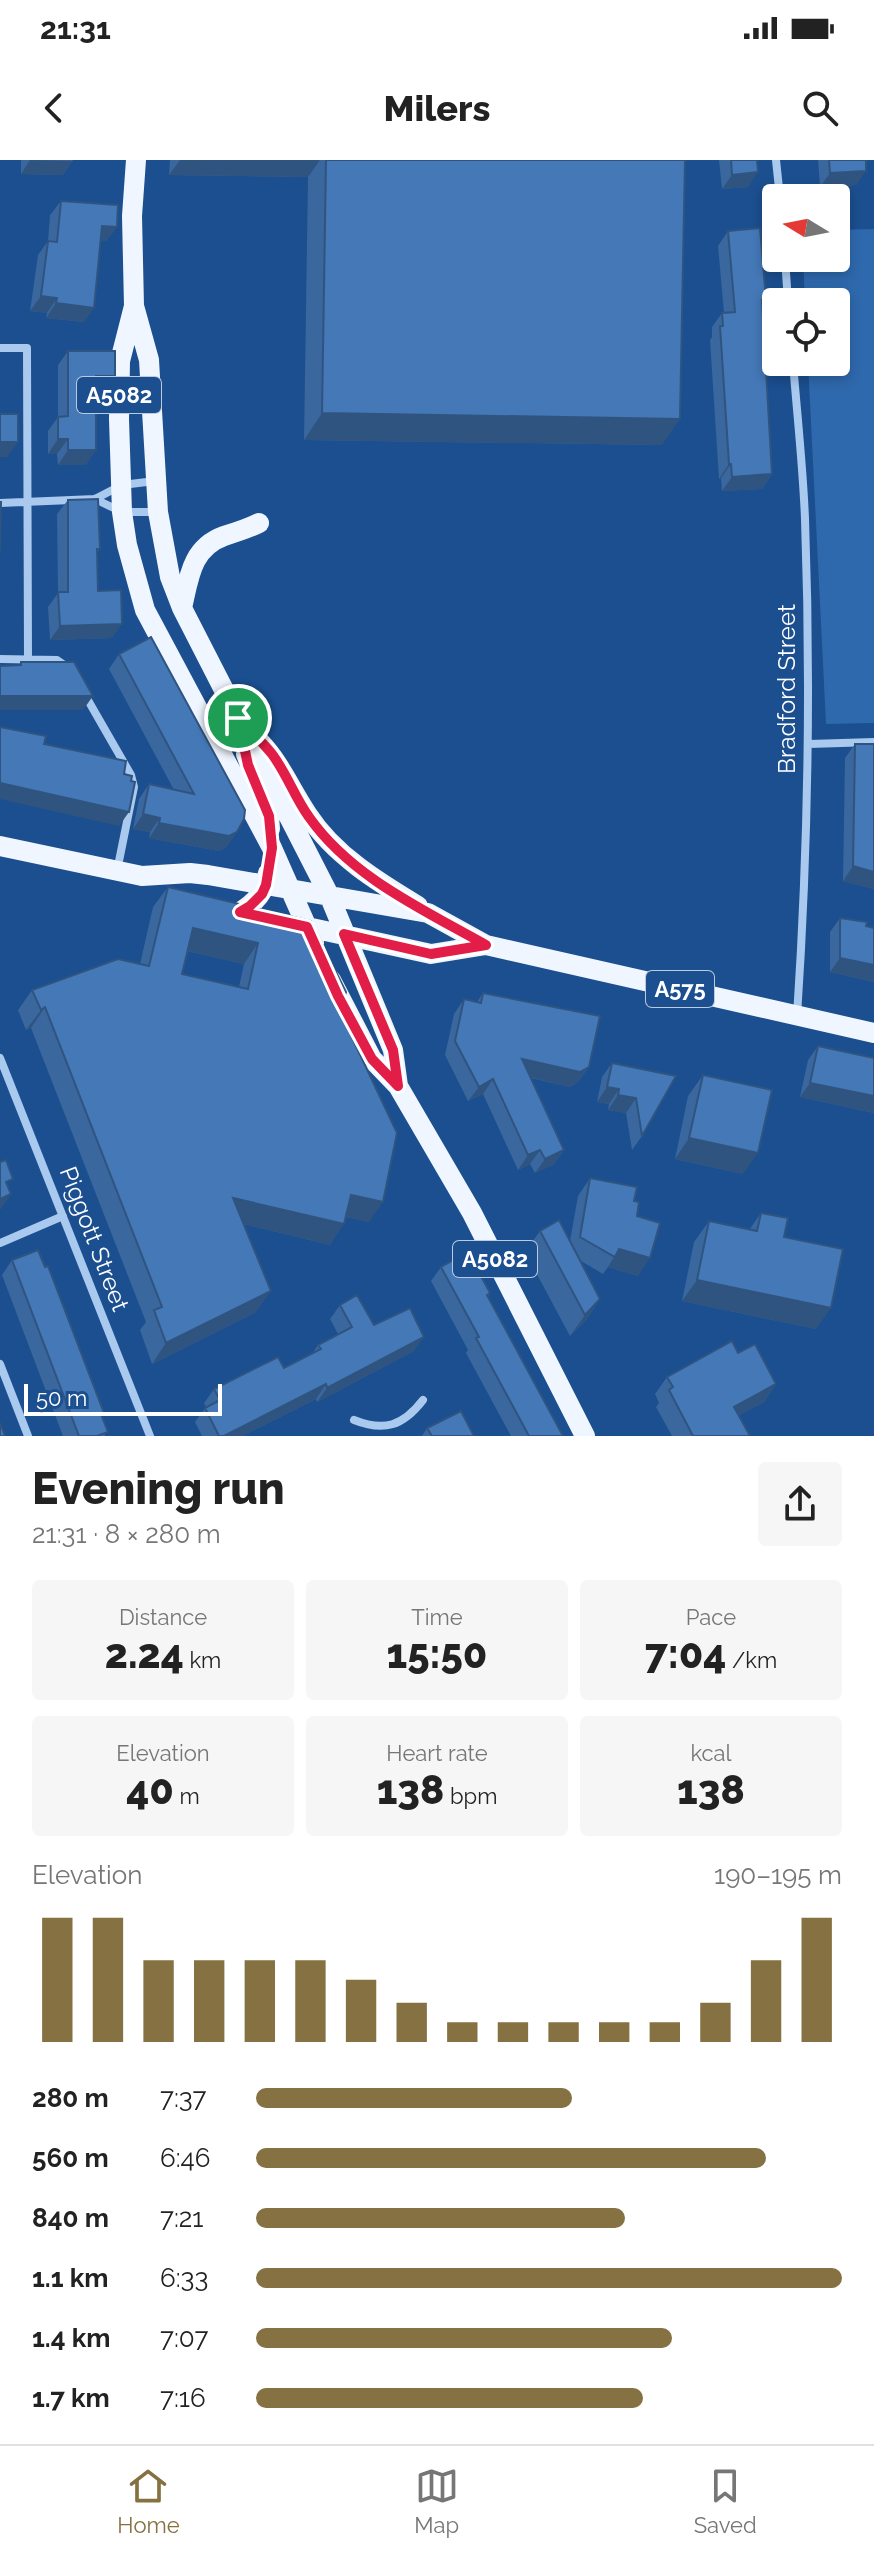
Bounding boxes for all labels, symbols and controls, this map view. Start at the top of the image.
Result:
text: 21:31 [40,11,111,46]
icon: back [32,86,76,130]
icon: search [798,86,842,130]
text: Milers [384,87,490,129]
north arrow [762,184,850,272]
map controls [762,184,850,376]
button: locate [762,288,850,376]
road number: A5082 [77,377,161,413]
street label: Bradford Street [772,604,801,774]
pin [204,684,272,752]
icon: arrive [216,696,260,740]
road number: A575 [646,971,714,1007]
street label: Piggott Street [54,1162,135,1315]
road number: A5082 [453,1241,537,1277]
scale bar [24,1380,222,1416]
text: 50 m [36,1385,87,1411]
button: share [758,1462,842,1546]
text: Evening run [32,1463,285,1514]
text: 21:31 · 8 × 280 m [32,1519,221,1549]
text: Distance [119,1604,207,1630]
text: Time [411,1604,463,1630]
text: Pace [686,1604,736,1630]
text: 2.24 [105,1630,184,1677]
text: 15:50 [387,1630,487,1677]
text: 7:04 [645,1630,726,1677]
text: km [184,1647,221,1673]
text: /km [726,1647,777,1673]
text: Elevation [116,1740,210,1766]
text: Heart rate [386,1740,488,1766]
text: kcal [690,1740,732,1766]
text: 40 [126,1766,174,1813]
text: 138 [377,1766,444,1813]
text: 138 [677,1766,745,1813]
text: m [174,1783,200,1809]
text: bpm [444,1783,497,1809]
text: Elevation [32,1860,142,1890]
text: 190–195 m [714,1860,842,1890]
text: 280 m [32,2083,109,2113]
text: 7:37 [160,2083,206,2113]
text: 560 m [32,2143,109,2173]
text: 6:46 [160,2143,210,2173]
text: 840 m [32,2203,109,2233]
text: 7:21 [160,2203,203,2233]
text: 1.1 km [32,2263,109,2293]
text: 6:33 [160,2263,208,2293]
text: 1.4 km [32,2323,111,2353]
text: 7:07 [160,2323,208,2353]
text: 1.7 km [32,2383,110,2413]
text: 7:16 [160,2383,206,2413]
tab: Home [117,2464,180,2538]
tab: Map [414,2464,459,2538]
tab: Saved [694,2464,757,2538]

